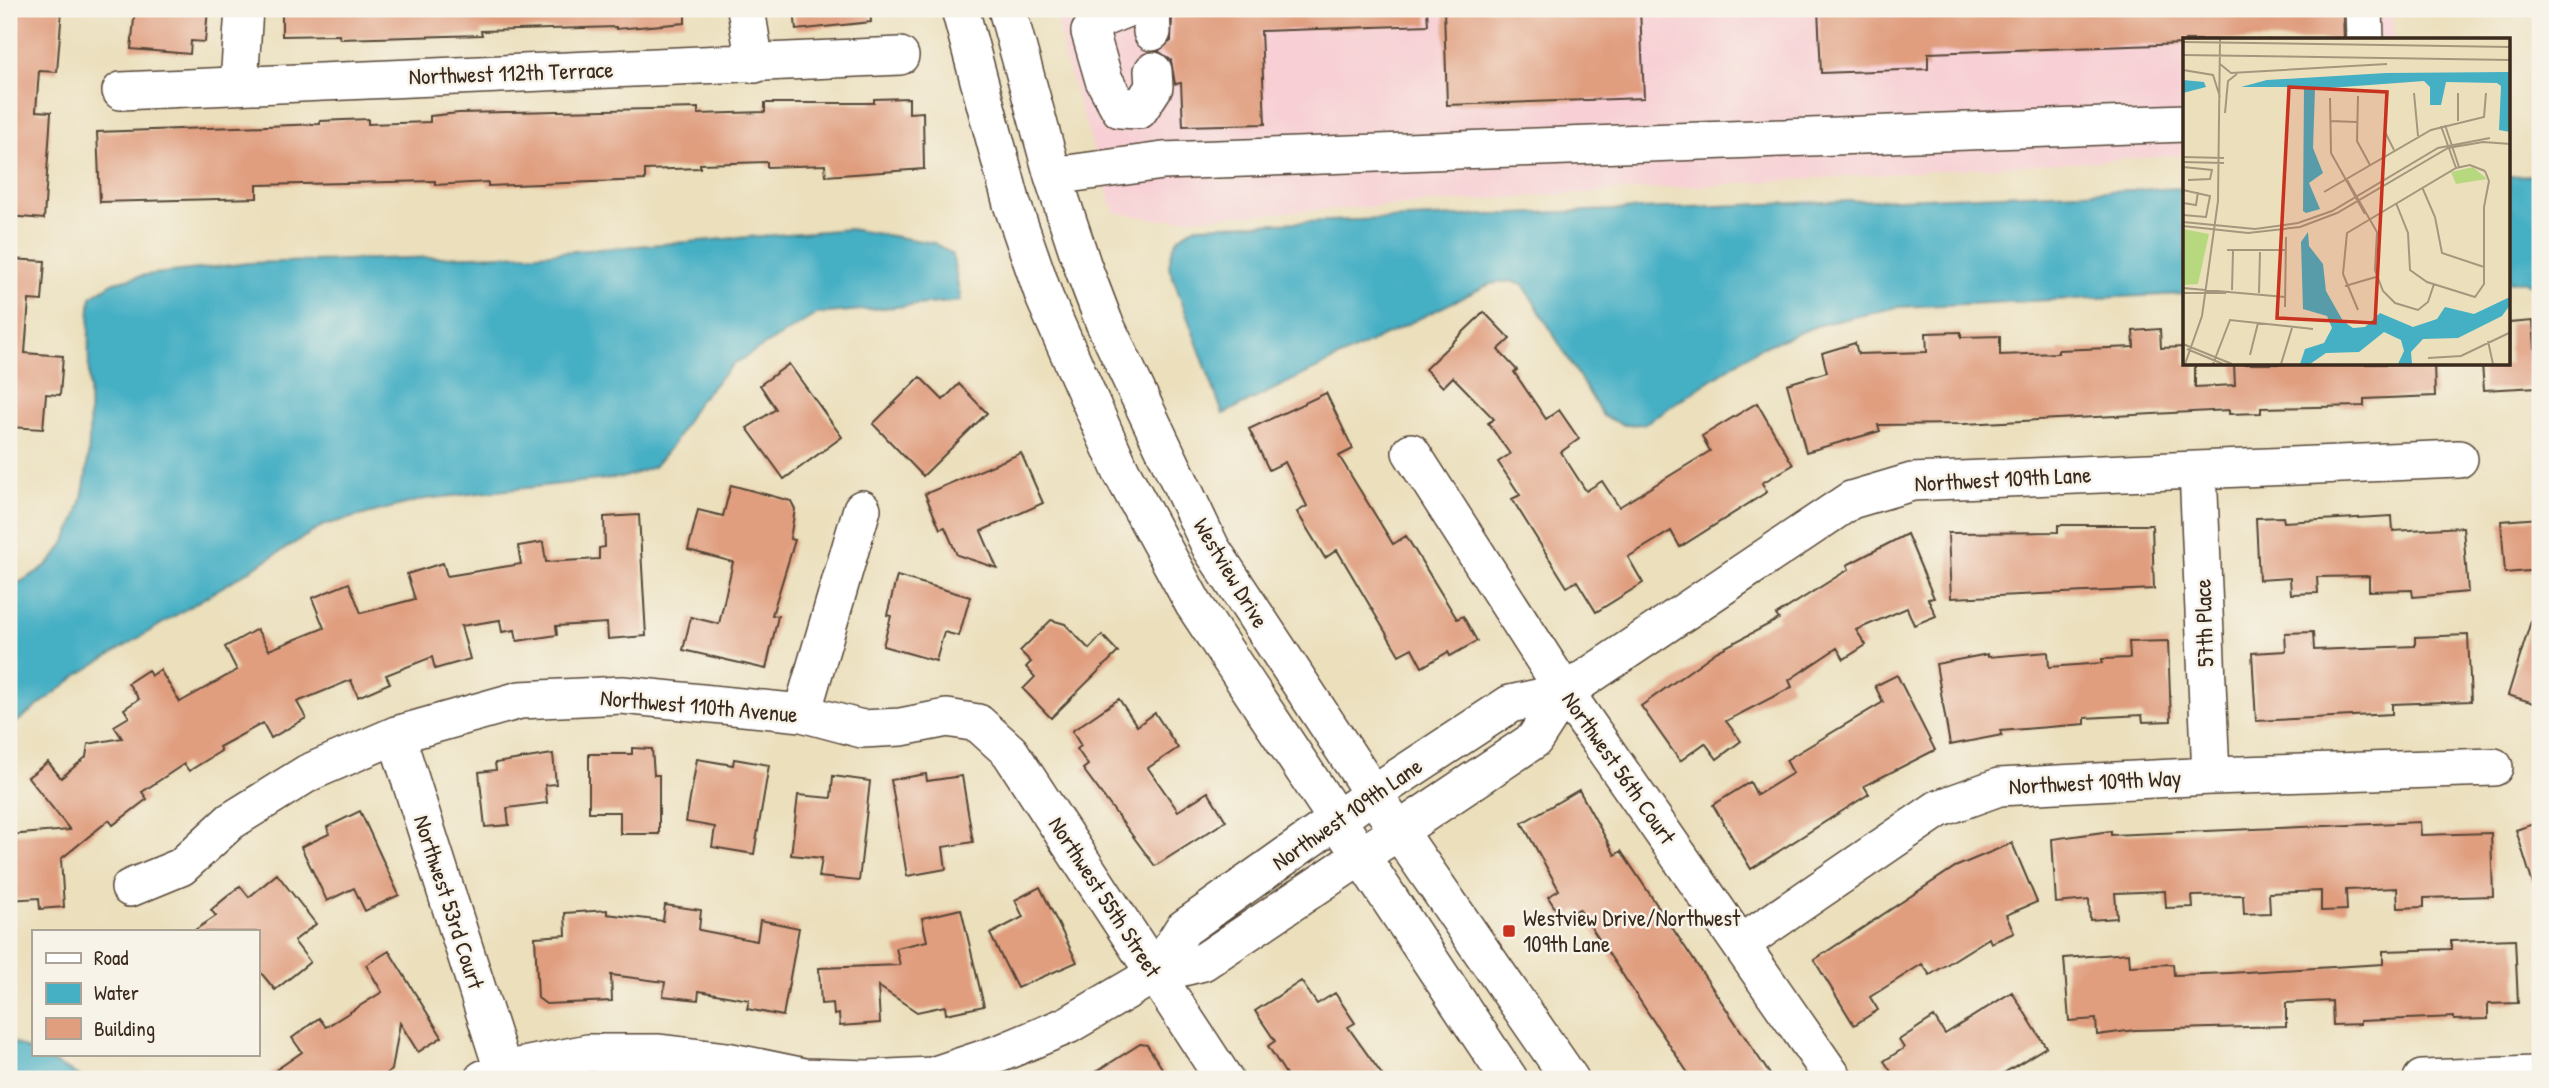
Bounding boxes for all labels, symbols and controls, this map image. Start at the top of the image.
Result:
inset map [2183,38,2510,366]
street label: Northwest 112th Terrace [408,53,614,92]
street label: Northwest 109th Lane [1914,458,2092,499]
street label: Westview Drive [1187,512,1276,633]
street label: 57th Place [2186,578,2221,668]
street label: Northwest 110th Avenue [599,681,799,730]
street label: Northwest 56th Court [1555,685,1684,851]
street label: Northwest 109th Lane [1265,750,1428,877]
street label: Northwest 109th Way [2008,761,2182,801]
street label: Northwest 55th Street [1042,810,1170,984]
street label: Northwest 53rd Court [407,811,492,994]
place label: Westview Drive/Northwest 109th Lane [1523,902,1741,959]
marker: Westview Drive/Northwest 109th Lane [1501,923,1517,939]
legend [32,930,259,1056]
text: Road [94,943,128,972]
text: Water [94,978,139,1007]
text: Building [94,1014,155,1043]

